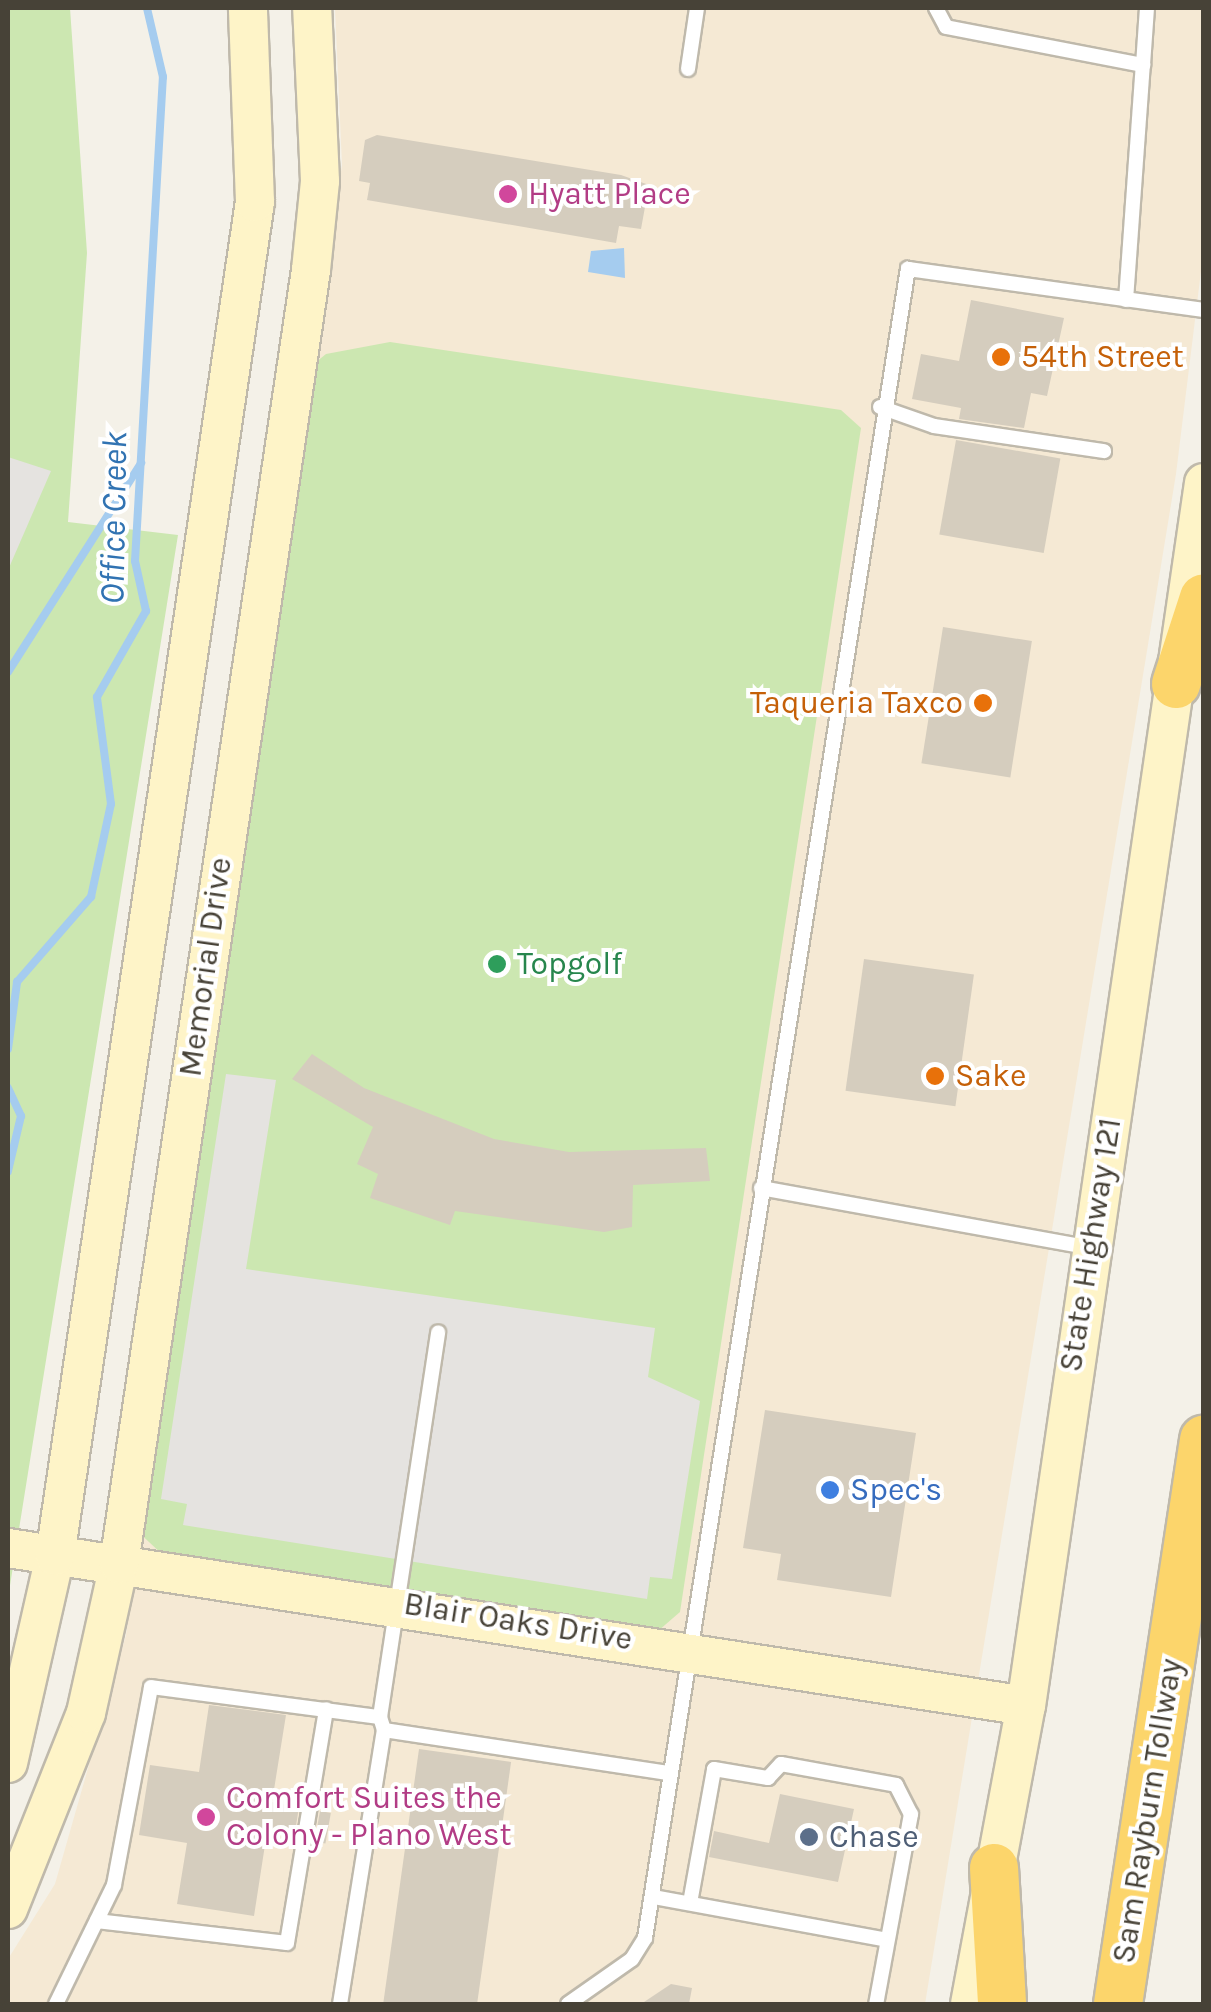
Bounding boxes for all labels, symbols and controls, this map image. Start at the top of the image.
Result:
place label: Hyatt Place [528,175,691,213]
marker: Hyatt Place [497,183,519,205]
place label: 54th Street [1021,338,1184,376]
marker: 54th Street [990,346,1012,368]
water label: Office Creek [91,431,137,605]
place label: Taqueria Taxco [750,684,963,722]
marker: Taqueria Taxco [972,692,994,714]
street label: Memorial Drive [172,855,240,1079]
place label: Topgolf [517,945,622,983]
marker: Topgolf [486,953,508,975]
place label: Sake [955,1057,1026,1095]
marker: Sake [924,1065,946,1087]
street label: State Highway 121 [1052,1115,1130,1375]
place label: Spec's [850,1471,942,1509]
marker: Spec's [819,1479,841,1501]
street label: Blair Oaks Drive [401,1585,635,1659]
street label: Sam Rayburn Tollway [1105,1656,1191,1966]
place label: Comfort Suites the Colony - Plano West [226,1780,512,1855]
marker: Comfort Suites the Colony - Plano West [195,1806,217,1828]
place label: Chase [829,1818,919,1856]
marker: Chase [798,1826,820,1848]

